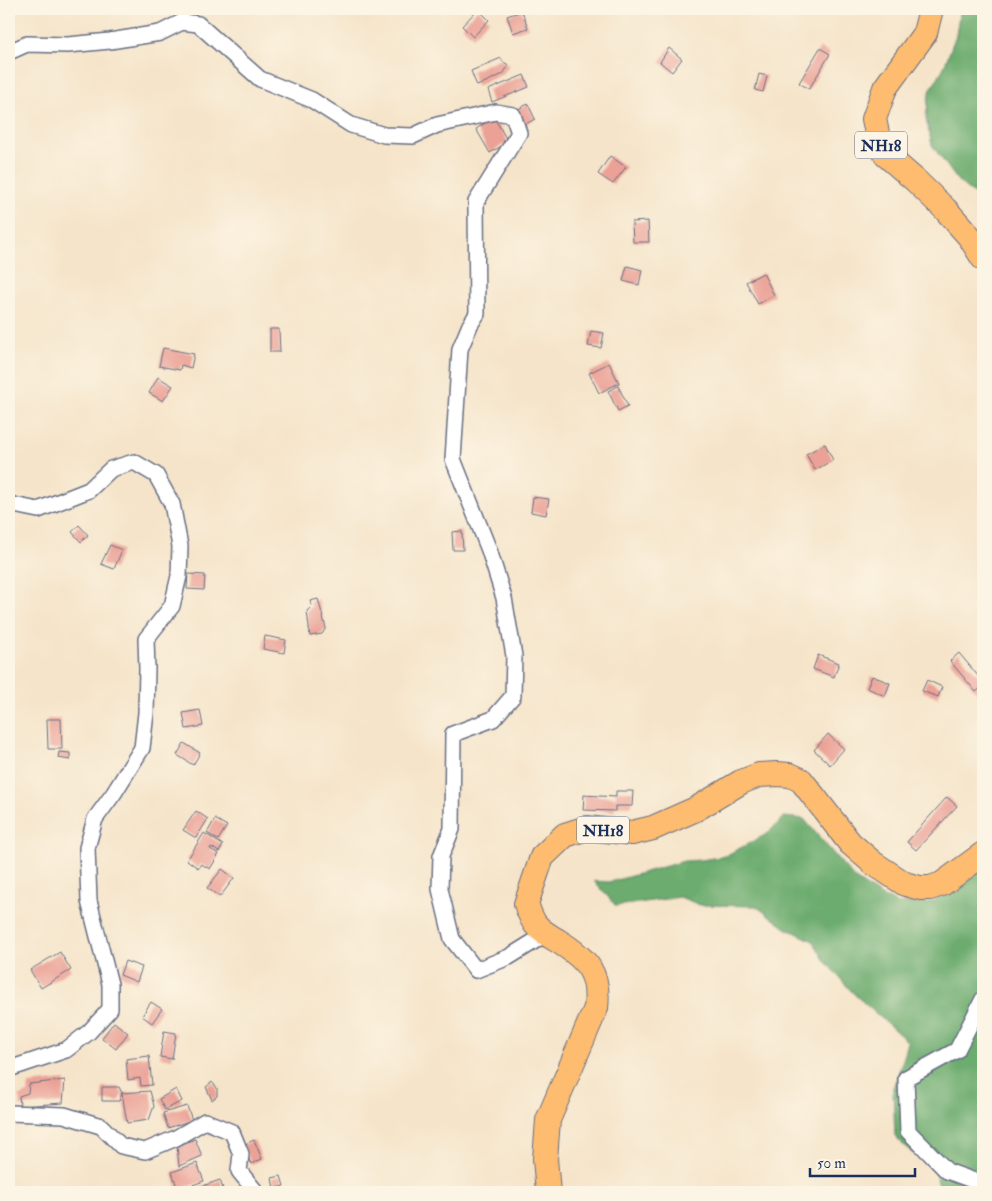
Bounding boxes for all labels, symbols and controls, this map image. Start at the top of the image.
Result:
road number: NH18 [855,132,907,158]
road number: NH18 [577,816,629,844]
scale bar [810,1146,914,1178]
text: 50 m [817,1154,846,1173]

